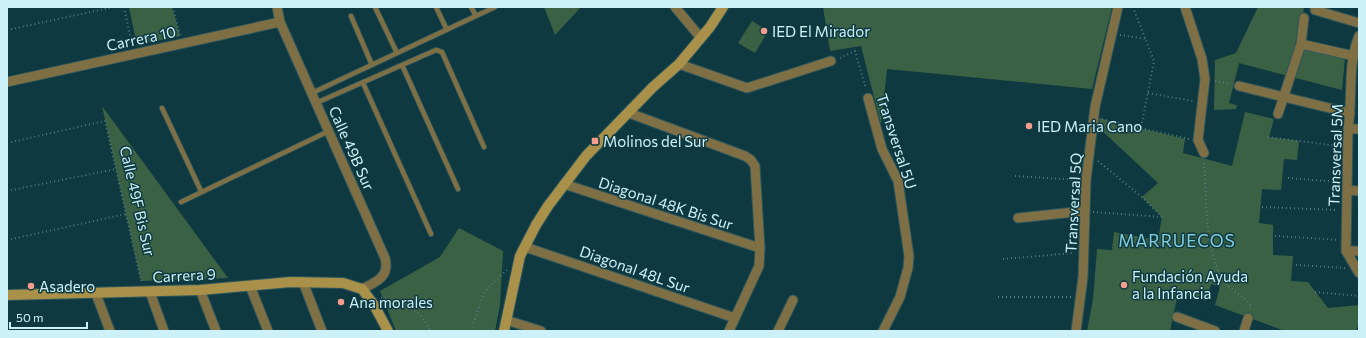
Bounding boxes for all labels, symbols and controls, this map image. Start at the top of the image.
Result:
street label: Carrera 10 [105,22,177,54]
place label: IED El Mirador [772,22,870,40]
marker: IED El Mirador [759,26,769,36]
street label: Transversal 5U [873,91,921,191]
street label: Calle 49B Sur [325,103,379,193]
street label: Transversal 5M [1324,103,1346,207]
place label: IED Maria Cano [1037,117,1142,135]
marker: IED Maria Cano [1024,121,1034,131]
place label: Molinos del Sur [603,132,707,150]
marker: Molinos del Sur [590,136,600,146]
street label: Calle 49F Bis Sur [117,144,159,258]
street label: Transversal 5Q [1061,152,1085,254]
street label: Diagonal 48K Bis Sur [597,173,735,233]
district label: MARRUECOS [1118,230,1236,251]
street label: Diagonal 48L Sur [577,242,693,296]
street label: Carrera 9 [152,264,216,286]
place label: Fundación Ayuda a la Infancia [1132,267,1248,302]
place label: Asadero [39,277,95,295]
marker: Fundación Ayuda a la Infancia [1119,280,1129,290]
marker: Asadero [26,281,36,291]
place label: Ana morales [349,293,433,311]
marker: Ana morales [336,297,346,307]
scale bar [10,304,87,330]
text: 50 m [16,310,44,324]

